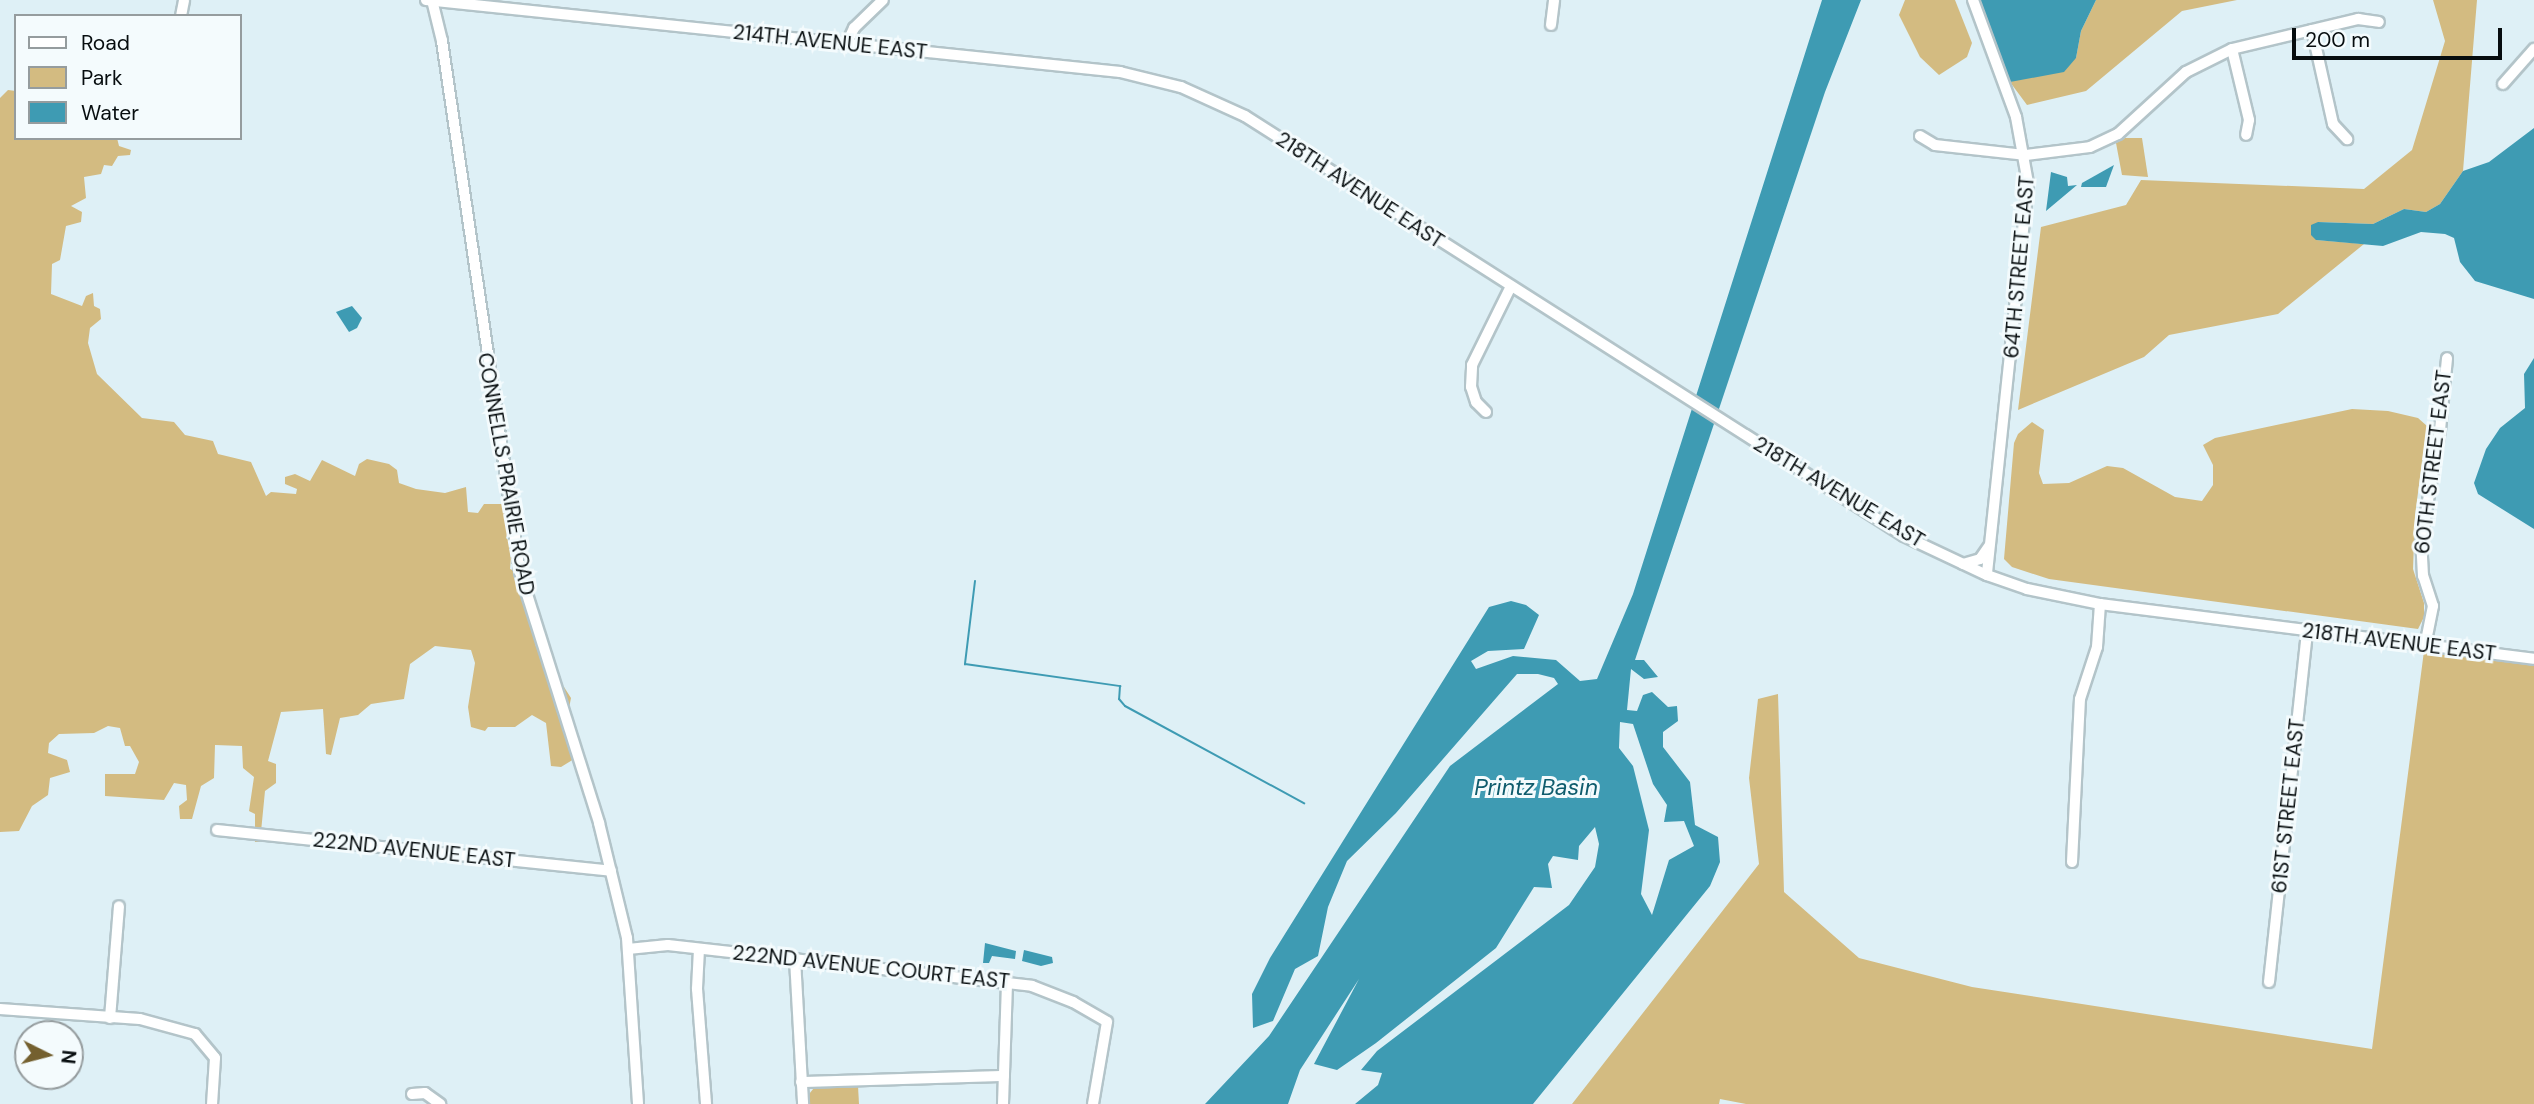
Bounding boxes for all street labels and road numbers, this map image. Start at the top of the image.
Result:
street label: 214TH AVENUE EAST [732,19,928,65]
street label: 218TH AVENUE EAST [1271,126,1449,254]
street label: 64TH STREET EAST [1998,175,2040,359]
street label: CONNELLS PRAIRIE ROAD [472,351,540,597]
street label: 60TH STREET EAST [2409,369,2457,555]
street label: 218TH AVENUE EAST [1749,431,1929,553]
street label: 218TH AVENUE EAST [2301,618,2497,666]
street label: 61ST STREET EAST [2266,717,2310,895]
street label: 222ND AVENUE EAST [311,827,517,873]
street label: 222ND AVENUE COURT EAST [731,940,1011,994]

